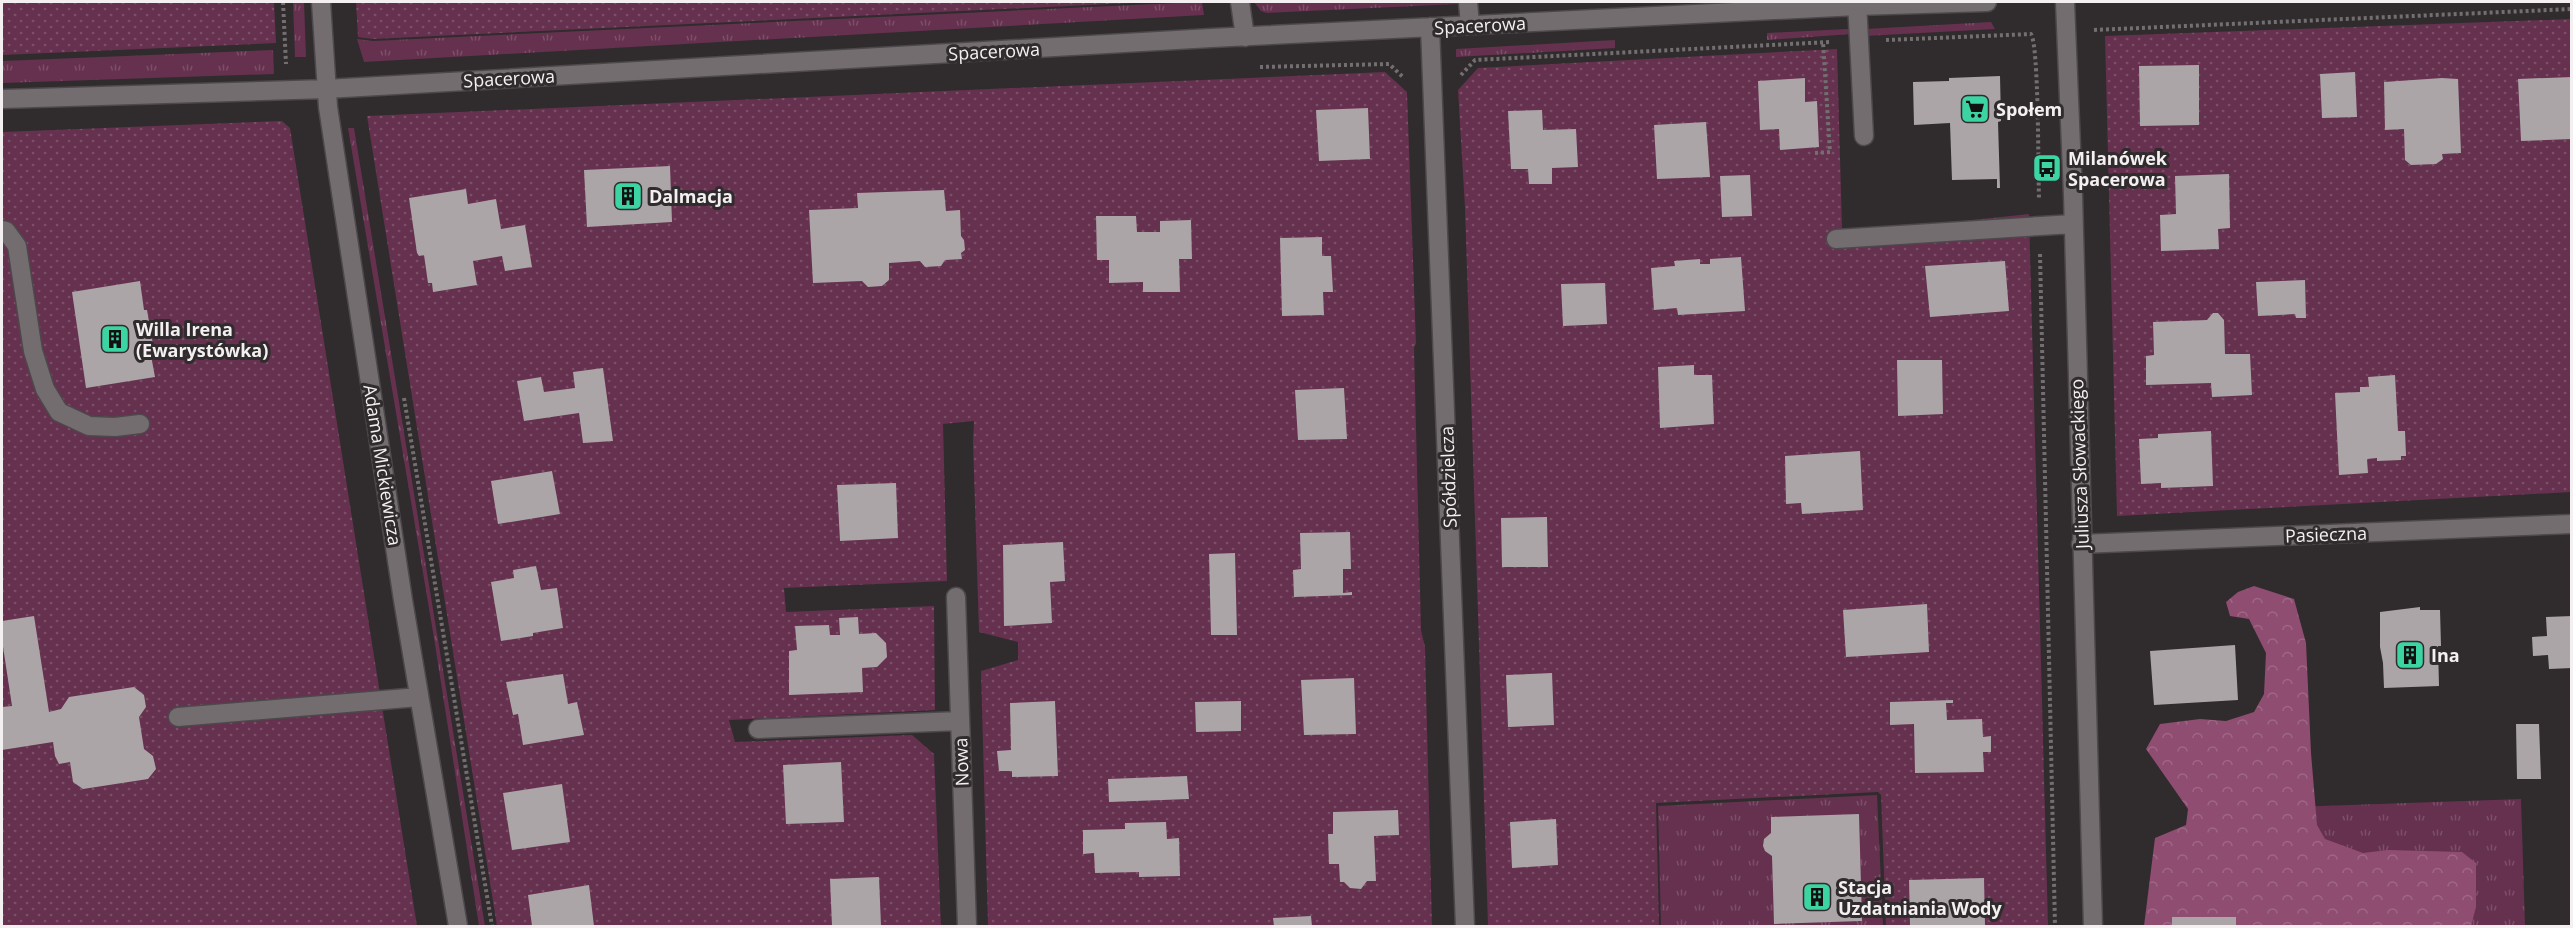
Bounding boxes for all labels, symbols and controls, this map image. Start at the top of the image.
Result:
street label: Spacerowa [1434,11,1526,39]
street label: Spacerowa [948,37,1040,65]
street label: Spacerowa [463,64,555,92]
supermarket icon: Społem [1959,93,1991,125]
place label: Społem [1996,97,2062,121]
place label: Milanówek Spacerowa [2068,146,2168,191]
bus stop icon: Milanówek Spacerowa [2031,152,2063,184]
building icon: Dalmacja [612,180,644,212]
place label: Dalmacja [649,184,733,208]
place label: Willa Irena (Ewarystówka) [136,317,268,362]
building icon: Willa Irena (Ewarystówka) [99,323,131,355]
street label: Juliusza Słowackiego [2064,379,2094,551]
street label: Adama Mickiewicza [358,383,408,547]
street label: Spółdzielcza [1434,426,1462,528]
street label: Pasieczna [2285,521,2367,547]
building icon: Ina [2394,639,2426,671]
place label: Ina [2431,643,2460,667]
street label: Nowa [948,737,974,787]
place label: Stacja Uzdatniania Wody [1838,875,2002,920]
building icon: Stacja Uzdatniania Wody [1801,881,1833,913]

